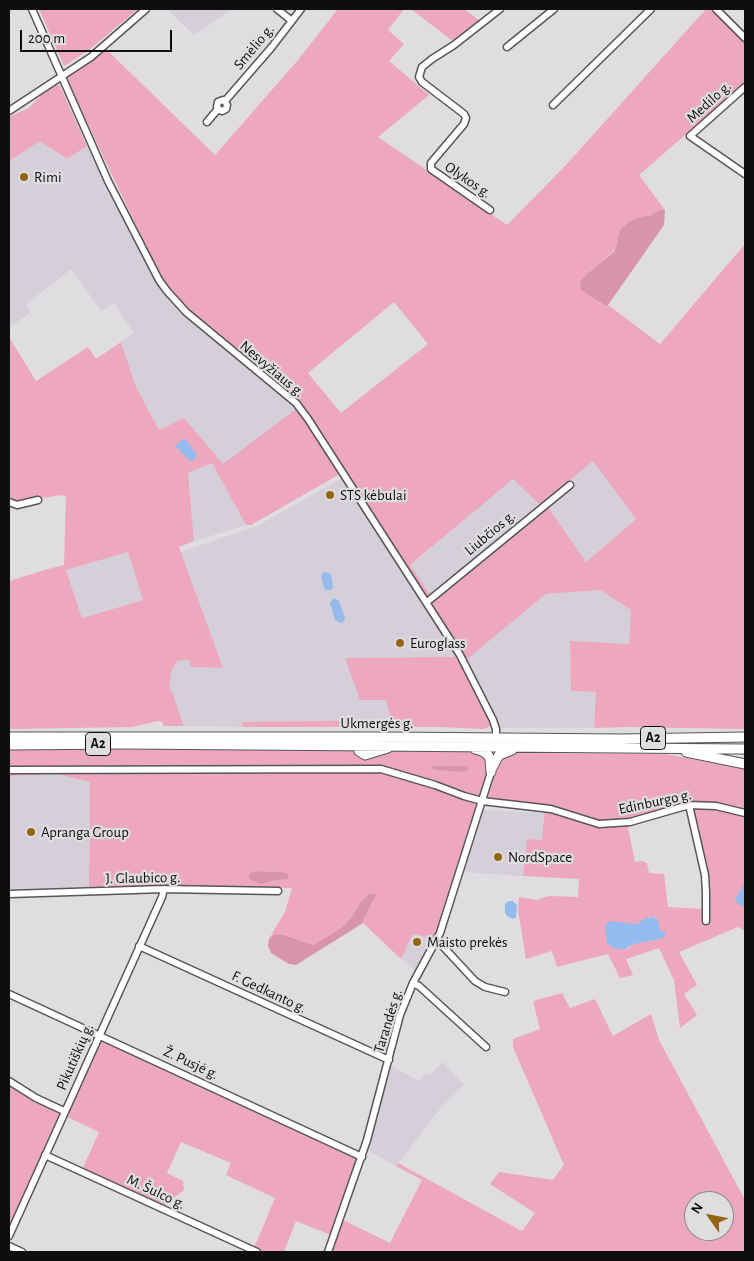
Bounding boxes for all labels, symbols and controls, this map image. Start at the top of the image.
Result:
scale bar [22,20,175,52]
street label: Smėlio g. [230,21,278,73]
text: 200 m [28,31,65,46]
street label: Medilo g. [683,77,735,127]
street label: Olykos g. [441,158,495,202]
place label: Rimi [34,168,62,186]
marker: Rimi [18,171,30,183]
street label: Nesvyžiaus g. [236,337,308,401]
place label: STS kėbulai [340,486,407,504]
marker: STS kėbulai [324,489,336,501]
street label: Liubčios g. [461,507,519,559]
place label: Euroglass [410,634,466,652]
marker: Euroglass [394,637,406,649]
street label: Ukmergės g. [341,714,413,732]
road number: A2 [640,726,666,750]
road number: A2 [86,732,110,756]
street label: Edinburgo g. [617,786,693,818]
place label: Apranga Group [41,823,129,841]
marker: Apranga Group [25,826,37,838]
place label: NordSpace [508,848,572,866]
marker: NordSpace [492,851,504,863]
street label: J. Glaubico g. [105,868,181,888]
place label: Maisto prekės [427,933,508,951]
marker: Maisto prekės [411,936,423,948]
street label: F. Gedkanto g. [229,967,309,1017]
street label: Tarandės g. [370,987,406,1055]
street label: Pikutiškių g. [52,1021,98,1093]
street label: Ž. Pusjė g. [161,1042,221,1084]
street label: M. Šulco g. [124,1171,188,1213]
north arrow [684,1191,734,1241]
text: N [689,1200,706,1216]

